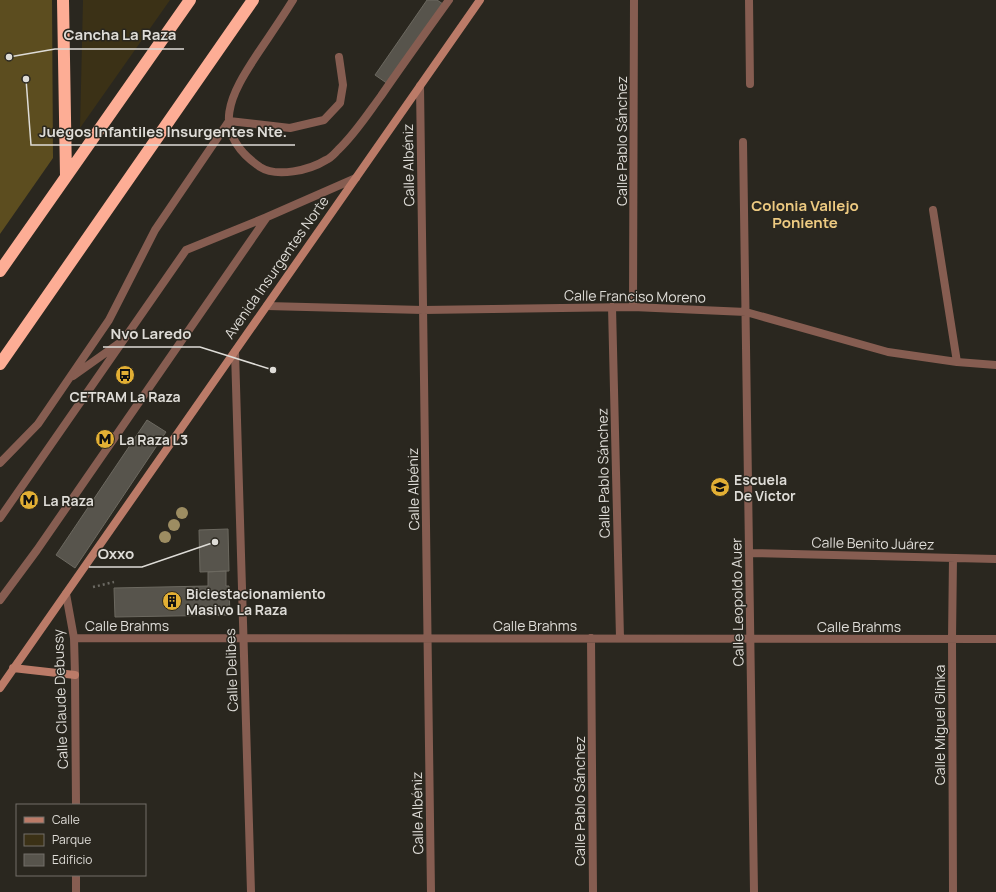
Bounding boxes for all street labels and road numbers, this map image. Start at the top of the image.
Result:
street label: Calle Pablo Sánchez [612,76,631,206]
street label: Calle Albéniz [398,123,418,207]
street label: Avenida Insurgentes Norte [219,192,333,342]
street label: Calle Franciso Moreno [564,285,706,307]
street label: Calle Pablo Sánchez [592,408,614,538]
street label: Calle Albéniz [403,447,423,531]
street label: Calle Benito Juárez [811,532,935,554]
street label: Calle Leopoldo Auer [726,538,748,666]
street label: Calle Brahms [85,616,169,635]
street label: Calle Brahms [493,616,577,635]
street label: Calle Brahms [817,617,901,636]
street label: Calle Claude Debussy [48,628,72,769]
street label: Calle Delibes [220,628,242,712]
street label: Calle Miguel Glinka [930,665,949,785]
street label: Calle Pablo Sánchez [570,736,589,866]
street label: Calle Albéniz [407,771,427,855]

